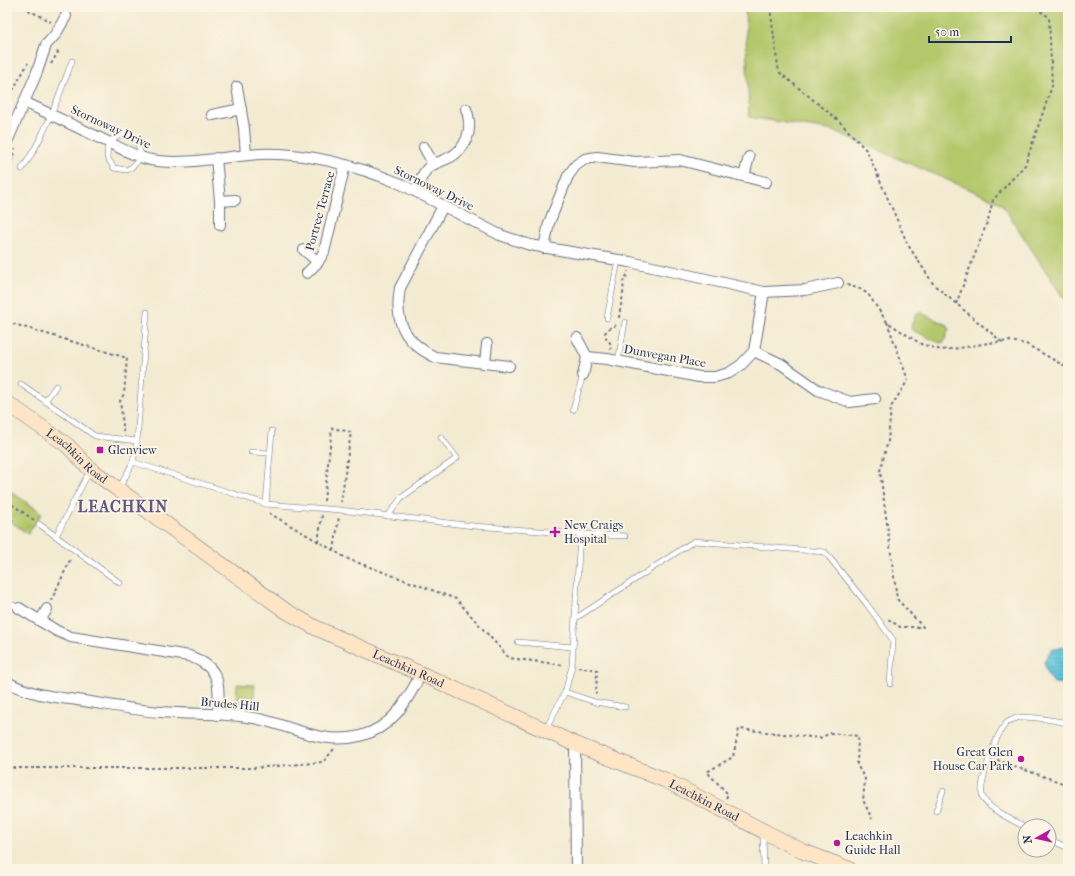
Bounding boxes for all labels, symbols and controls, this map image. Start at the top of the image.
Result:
scale bar [929,18,1011,44]
text: 50 m [935,25,959,39]
street label: Stornoway Drive [69,102,153,152]
street label: Stornoway Drive [392,163,476,213]
street label: Portree Terrace [303,170,337,252]
street label: Dunvegan Place [623,342,707,370]
street label: Leachkin Road [44,426,111,487]
place label: Glenview [108,443,158,457]
marker: Glenview [95,445,105,455]
district label: LEACHKIN [78,497,168,516]
place label: New Craigs Hospital [564,518,624,546]
marker: New Craigs Hospital [549,526,561,538]
street label: Leachkin Road [371,647,447,691]
street label: Brudes Hill [200,694,261,714]
place label: Great Glen House Car Park [933,745,1014,773]
marker: Great Glen House Car Park [1016,754,1026,764]
street label: Leachkin Road [667,776,742,824]
north arrow [1017,818,1057,858]
place label: Leachkin Guide Hall [845,829,901,857]
text: N [1020,834,1035,844]
marker: Leachkin Guide Hall [832,838,842,848]

